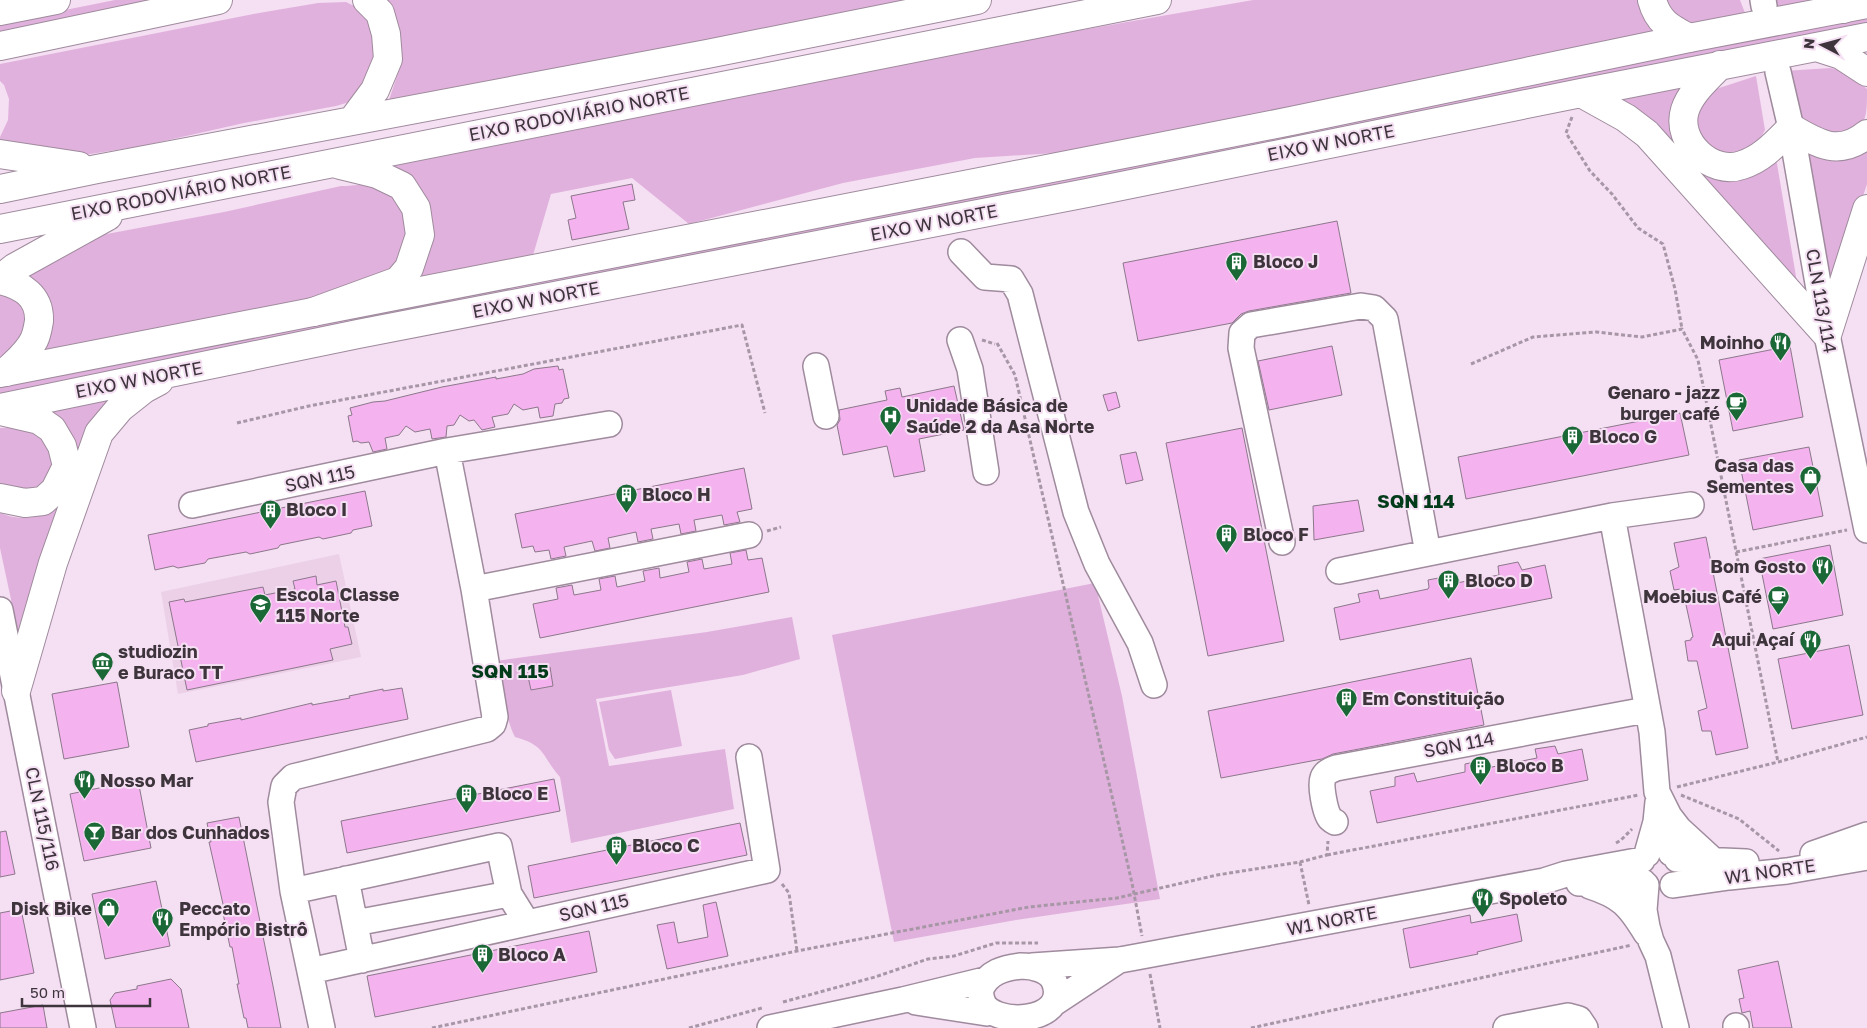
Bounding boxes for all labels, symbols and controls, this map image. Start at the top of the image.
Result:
north arrow [1797,20,1847,70]
text: N [1800,37,1818,50]
street label: EIXO RODOVIÁRIO NORTE [467,81,691,145]
street label: EIXO W NORTE [1265,119,1396,165]
street label: EIXO RODOVIÁRIO NORTE [69,160,293,224]
street label: EIXO W NORTE [868,199,999,245]
street label: CLN 113/114 [1802,247,1842,355]
building icon: Bloco J [1225,250,1249,281]
place label: Bloco J [1253,250,1318,272]
street label: EIXO W NORTE [470,276,601,322]
place label: Moinho [1700,331,1764,353]
restaurant icon: Moinho [1768,331,1792,362]
street label: EIXO W NORTE [73,356,204,402]
place label: Genaro - jazz burger café [1608,381,1720,424]
cafe icon: Genaro - jazz burger café [1724,391,1748,422]
place label: Unidade Básica de Saúde 2 da Asa Norte [906,394,1095,437]
hospital icon: Unidade Básica de Saúde 2 da Asa Norte [878,404,902,435]
building icon: Bloco G [1561,425,1585,456]
place label: Bloco G [1589,425,1657,447]
place label: Casa das Sementes [1706,454,1794,497]
street label: SQN 115 [283,460,357,496]
shop icon: Casa das Sementes [1798,464,1822,495]
building icon: Bloco H [614,483,638,514]
place label: Bloco H [642,483,711,505]
district label: SQN 114 [1377,489,1455,512]
building icon: Bloco I [258,498,282,529]
place label: Bloco I [286,498,347,520]
building icon: Bloco F [1215,523,1239,554]
place label: Bloco F [1243,523,1309,545]
place label: Bom Gosto [1710,555,1806,577]
restaurant icon: Bom Gosto [1810,555,1834,586]
building icon: Bloco D [1437,569,1461,600]
place label: Bloco D [1465,569,1533,591]
place label: Escola Classe 115 Norte [276,583,400,626]
place label: Moebius Café [1643,585,1762,607]
cafe icon: Moebius Café [1766,585,1790,616]
school or university icon: Escola Classe 115 Norte [248,593,272,624]
place label: Aqui Açaí [1712,628,1796,650]
restaurant icon: Aqui Açaí [1798,628,1822,659]
place label: studiozin e Buraco TT [118,640,224,683]
museum icon: studiozin e Buraco TT [90,650,114,681]
district label: SQN 115 [471,659,549,682]
building icon: Em Constituição [1334,687,1358,718]
place label: Em Constituição [1362,687,1505,709]
street label: SQN 114 [1422,726,1496,762]
building icon: Bloco B [1468,754,1492,785]
place label: Bloco B [1496,754,1564,776]
street label: CLN 115/116 [21,765,65,873]
restaurant icon: Nosso Mar [72,769,96,800]
place label: Nosso Mar [100,769,193,791]
building icon: Bloco E [454,782,478,813]
place label: Bloco E [482,782,548,804]
bar icon: Bar dos Cunhados [83,821,107,852]
place label: Bar dos Cunhados [111,821,270,843]
building icon: Bloco C [604,834,628,865]
place label: Bloco C [632,834,700,856]
street label: W1 NORTE [1723,854,1817,888]
restaurant icon: Spoleto [1471,887,1495,918]
place label: Spoleto [1499,887,1568,909]
street label: SQN 115 [557,888,631,926]
place label: Disk Bike [11,897,92,919]
shop icon: Disk Bike [96,897,120,928]
place label: Peccato Empório Bistrô [179,897,308,940]
street label: W1 NORTE [1285,900,1379,940]
restaurant icon: Peccato Empório Bistrô [151,907,175,938]
building icon: Bloco A [470,943,494,974]
place label: Bloco A [498,943,566,965]
scale bar [22,976,150,1008]
text: 50 m [30,983,65,1001]

